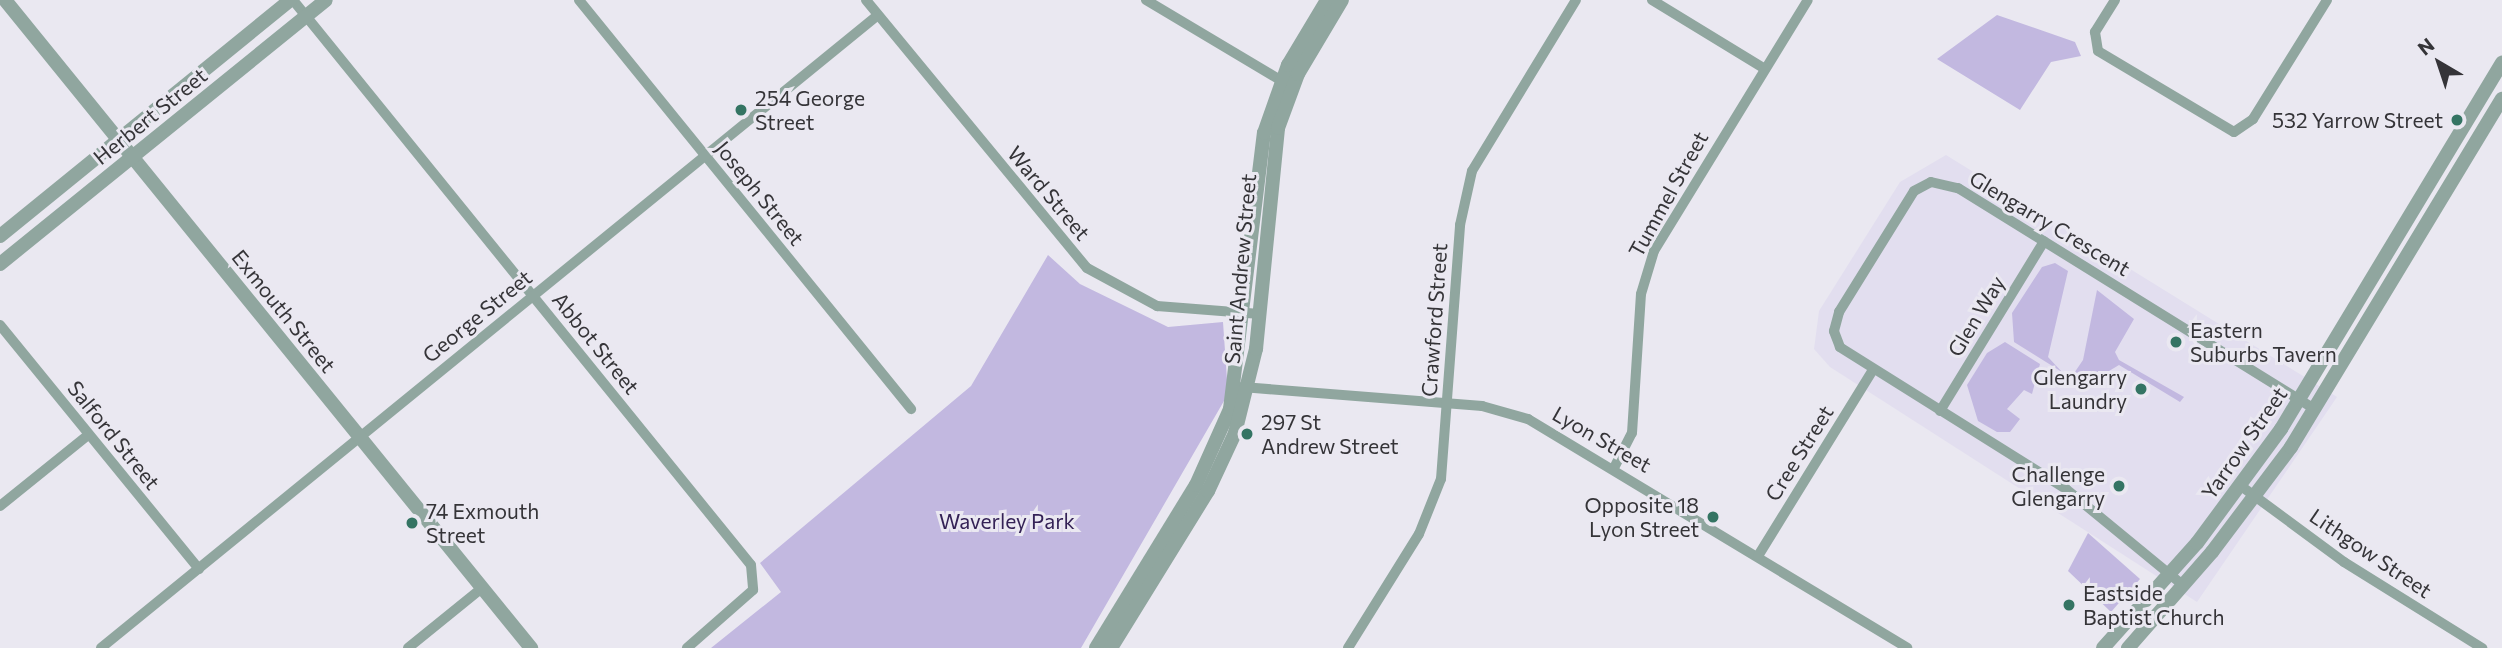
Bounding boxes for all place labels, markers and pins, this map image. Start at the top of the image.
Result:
place label: 254 George Street [755,85,865,135]
marker: 254 George Street [733,102,749,118]
place label: 532 Yarrow Street [2272,107,2443,133]
marker: 532 Yarrow Street [2449,112,2465,128]
place label: Eastern Suburbs Tavern [2190,317,2337,367]
marker: Eastern Suburbs Tavern [2168,334,2184,350]
place label: Glengarry Laundry [2033,364,2127,414]
marker: Glengarry Laundry [2133,381,2149,397]
place label: 297 St Andrew Street [1261,409,1399,459]
marker: 297 St Andrew Street [1239,426,1255,442]
place label: Challenge Glengarry [2011,461,2105,511]
marker: Challenge Glengarry [2111,478,2127,494]
place label: Opposite 18 Lyon Street [1584,492,1699,542]
place label: 74 Exmouth Street [426,498,539,548]
marker: Opposite 18 Lyon Street [1705,509,1721,525]
marker: 74 Exmouth Street [404,515,420,531]
place label: Eastside Baptist Church [2083,580,2225,630]
marker: Eastside Baptist Church [2061,597,2077,613]

